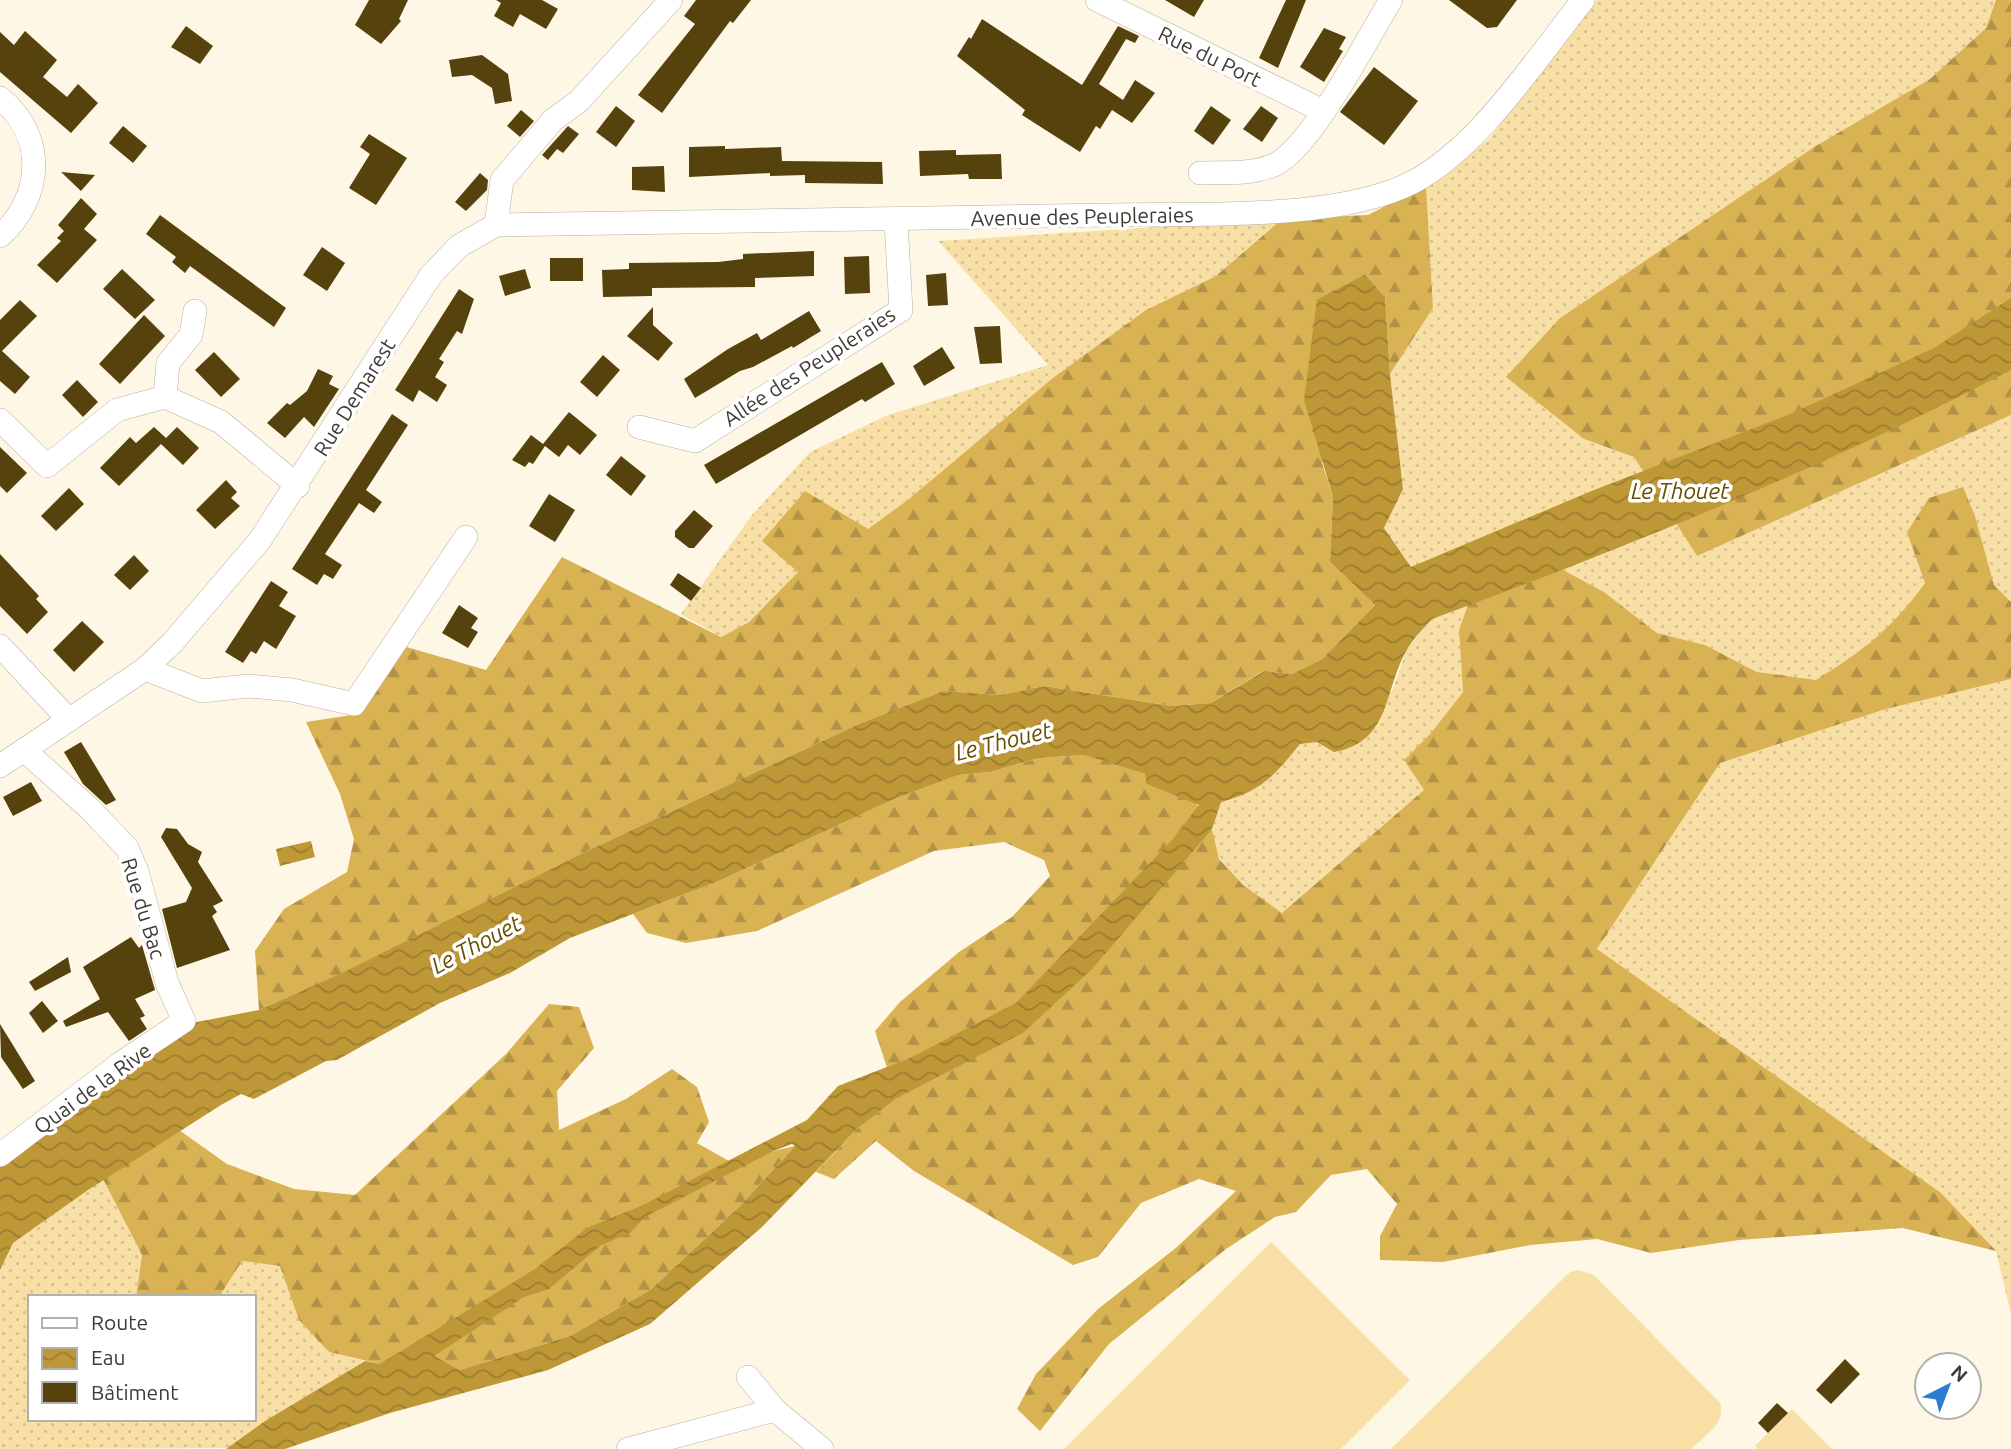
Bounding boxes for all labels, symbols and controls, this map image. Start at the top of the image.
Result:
street label: Rue du Port [1155,21,1265,91]
street label: Avenue des Peupleraies [970,202,1194,230]
street label: Allée des Peupleraies [719,301,899,431]
street label: Rue Demarest [308,334,400,460]
water label: Le Thouet [1631,478,1730,503]
water label: Le Thouet [952,717,1055,765]
street label: Rue du Bac [117,855,171,962]
water label: Le Thouet [427,909,526,978]
street label: Quai de la Rive [29,1038,155,1138]
legend [28,1295,256,1421]
text: Route [91,1310,148,1334]
text: Eau [91,1345,126,1369]
north arrow [1913,1351,1983,1421]
text: N [1947,1360,1972,1386]
text: Bâtiment [91,1380,178,1404]

